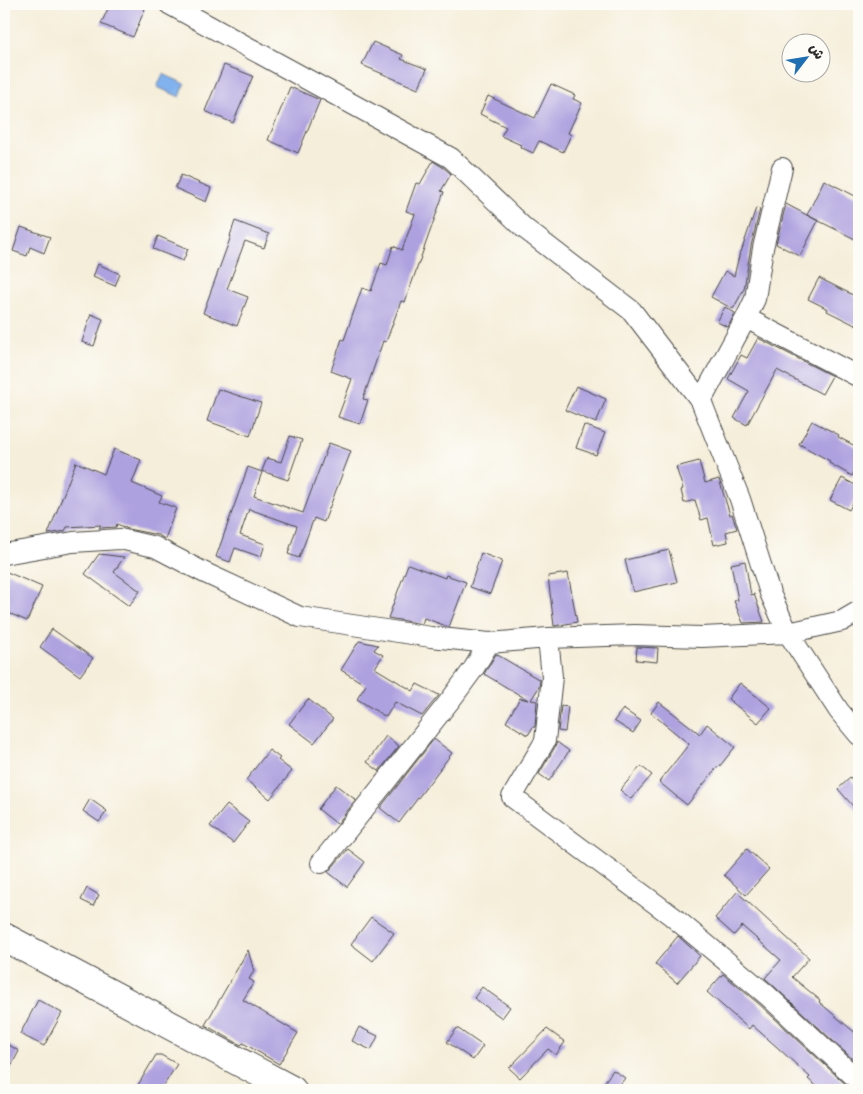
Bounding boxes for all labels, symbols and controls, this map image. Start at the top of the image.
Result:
north arrow [780,32,830,82]
text: ش [805,40,830,63]

